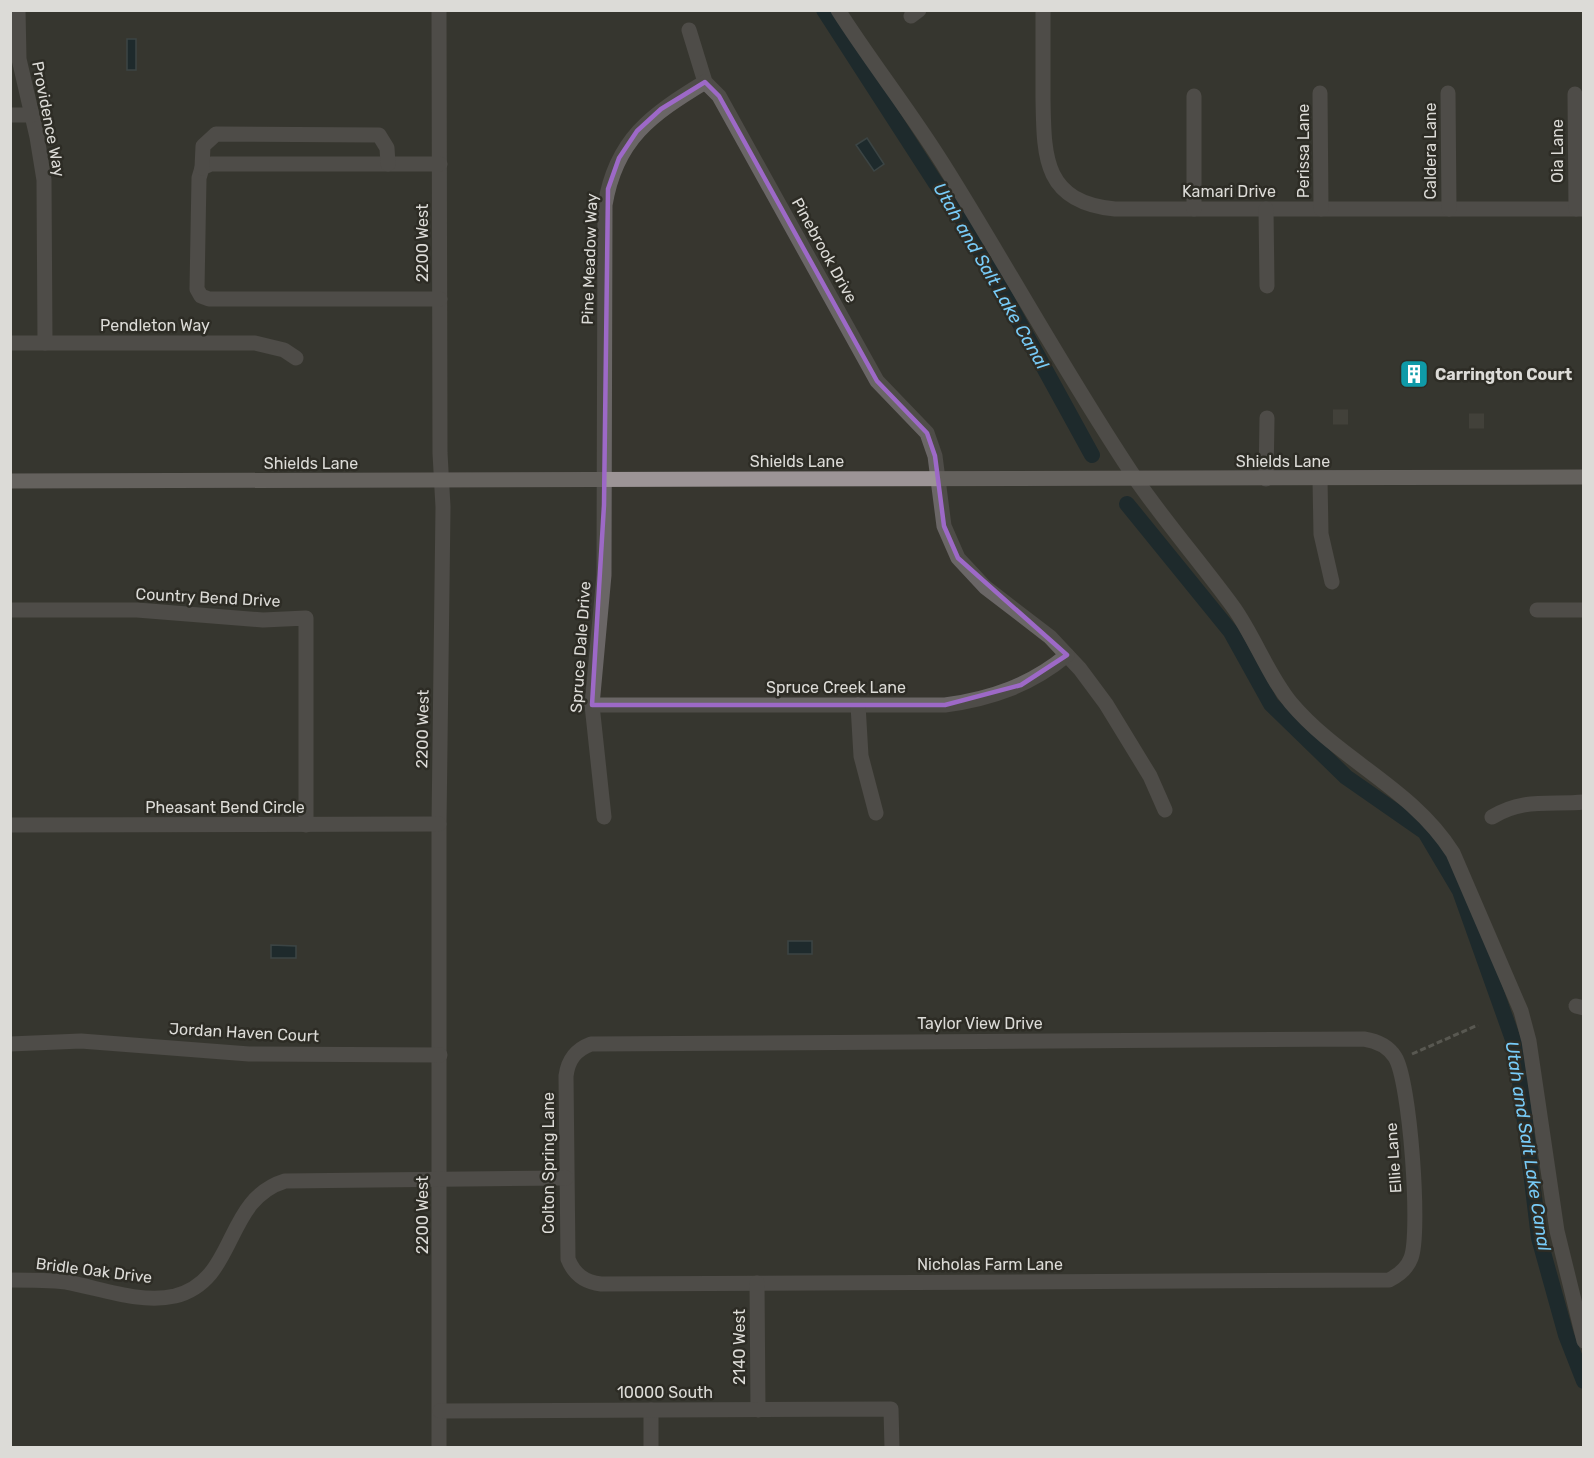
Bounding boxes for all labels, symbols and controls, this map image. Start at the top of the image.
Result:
street label: Providence Way [28,60,69,179]
street label: Caldera Lane [1421,102,1440,200]
street label: Perissa Lane [1294,104,1313,198]
street label: Oia Lane [1548,119,1567,183]
water label: Utah and Salt Lake Canal [928,179,1054,374]
street label: Kamari Drive [1182,182,1276,201]
street label: Pine Meadow Way [578,193,601,325]
street label: Pinebrook Drive [788,194,861,306]
street label: 2200 West [413,204,432,282]
street label: Pendleton Way [100,316,210,335]
building icon: Carrington Court [1398,358,1430,390]
place label: Carrington Court [1435,365,1573,384]
street label: Shields Lane [750,452,844,471]
street label: Shields Lane [1236,452,1330,471]
street label: Shields Lane [264,454,358,473]
street label: Spruce Dale Drive [566,580,595,714]
street label: Country Bend Drive [135,584,281,611]
street label: Spruce Creek Lane [766,678,906,697]
street label: 2200 West [412,690,433,768]
street label: Pheasant Bend Circle [145,798,305,817]
street label: Taylor View Drive [917,1014,1043,1033]
street label: Jordan Haven Court [168,1019,320,1046]
water label: Utah and Salt Lake Canal [1501,1040,1556,1253]
street label: Colton Spring Lane [539,1092,558,1234]
street label: Ellie Lane [1382,1122,1405,1194]
street label: 2200 West [413,1176,432,1254]
street label: Bridle Oak Drive [35,1254,153,1287]
street label: Nicholas Farm Lane [917,1255,1063,1274]
street label: 2140 West [730,1309,749,1385]
street label: 10000 South [617,1383,713,1402]

